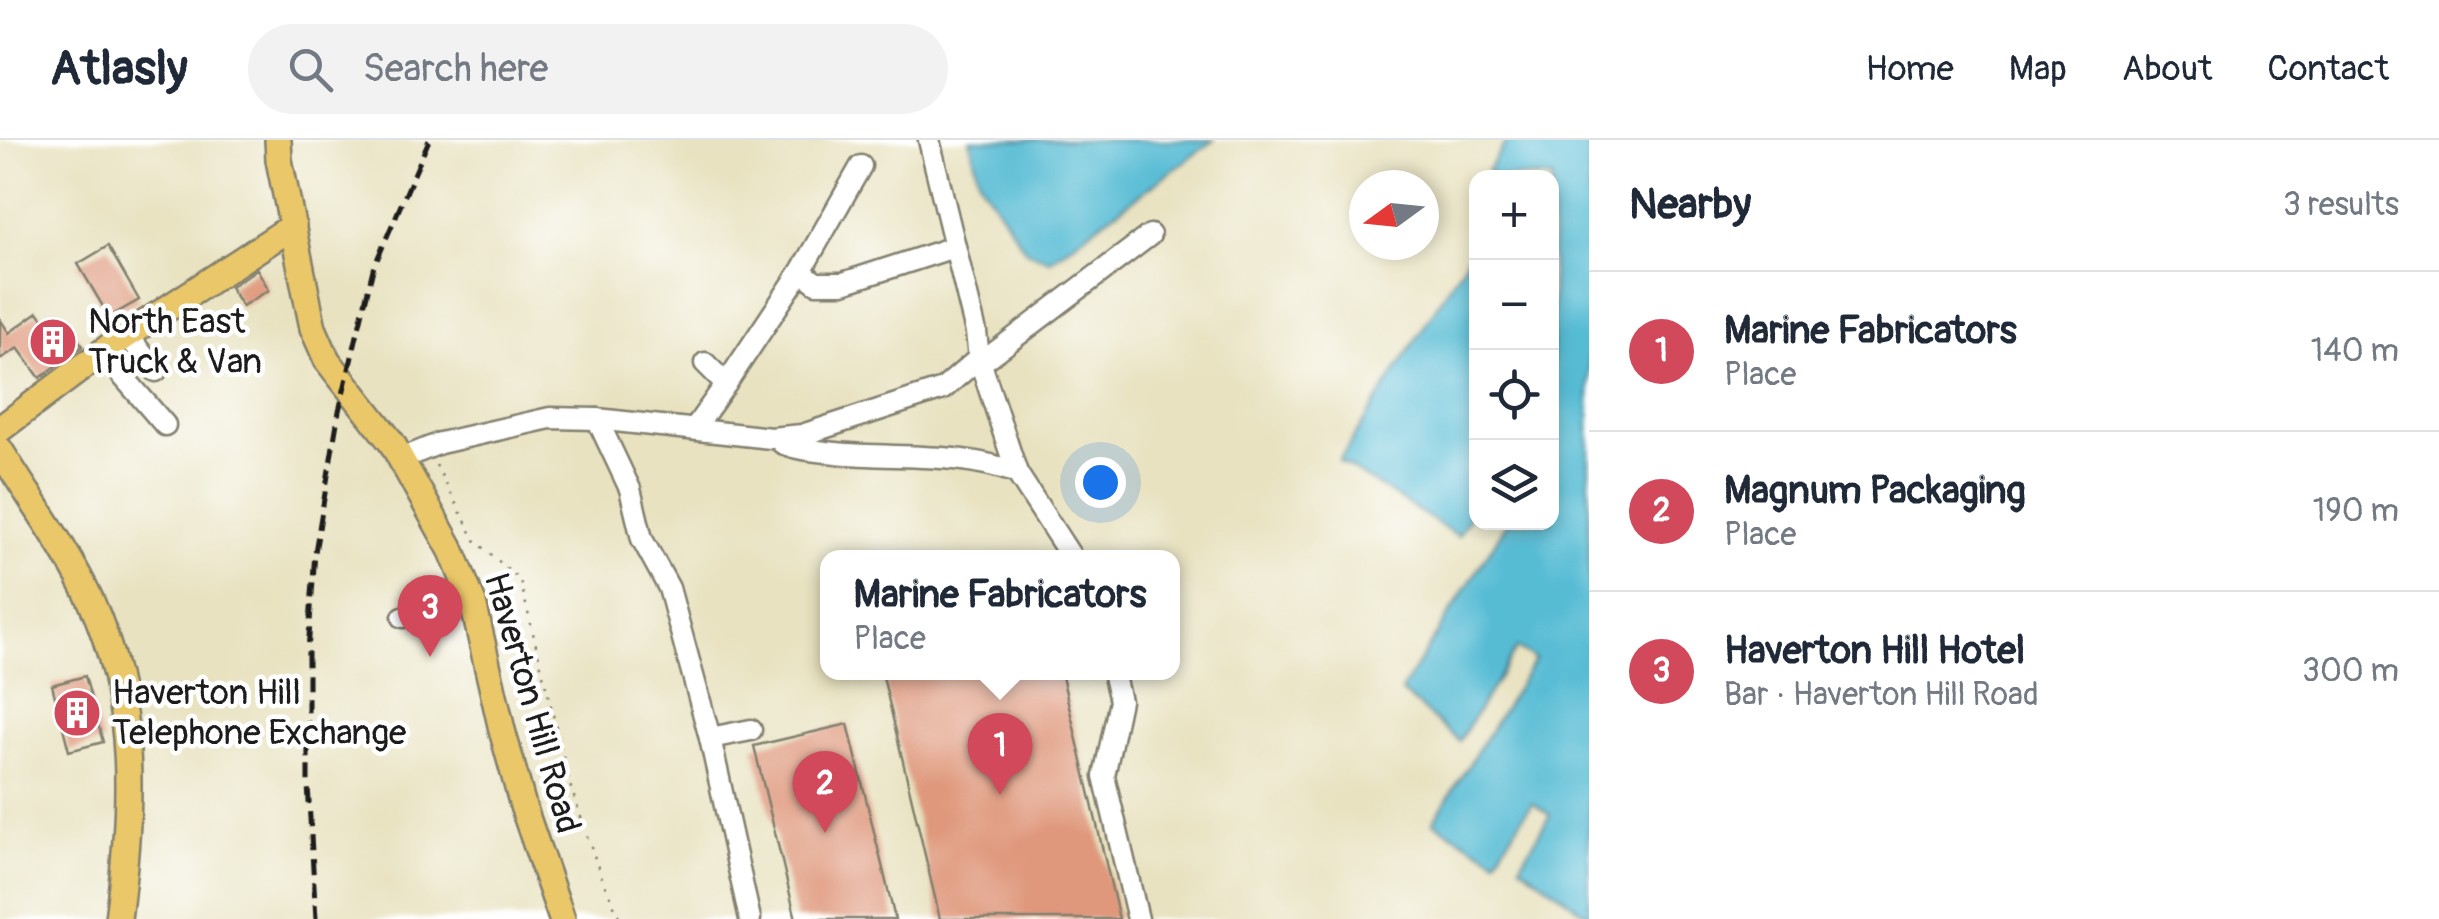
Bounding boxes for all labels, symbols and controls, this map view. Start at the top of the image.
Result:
search box [248,24,948,114]
text: Atlasly [50,39,188,99]
icon: search [283,42,338,97]
text: Search here [363,45,548,93]
text: Home [1866,47,1954,91]
text: Map [2009,47,2067,91]
text: About [2122,47,2212,91]
text: Contact [2267,47,2389,91]
north arrow [1349,170,1439,260]
map controls [1469,170,1559,530]
button: + [1469,170,1559,260]
text: Nearby [1629,179,1751,231]
text: 3 results [2283,185,2399,225]
button: − [1469,260,1559,350]
place label: North East Truck & Van [88,300,262,384]
text: Marine Fabricators [1724,307,2017,355]
building icon: North East Truck & Van [27,316,79,368]
text: 1 [1655,331,1668,371]
text: 140 m [2311,331,2399,371]
button: locate [1469,350,1559,440]
text: Place [1724,355,1796,395]
button: layers [1469,440,1559,530]
your location [1075,457,1126,508]
text: Magnum Packaging [1724,467,2026,515]
text: 2 [1653,491,1670,531]
text: 190 m [2313,491,2399,531]
text: Place [1724,515,1796,555]
popup [820,550,1180,680]
street label: Haverton Hill Road [474,568,590,838]
text: Marine Fabricators [854,571,1146,619]
pin: 3 [398,574,462,657]
text: Place [854,619,926,659]
text: Haverton Hill Hotel [1724,627,2025,675]
text: 3 [1653,651,1670,691]
text: 300 m [2302,651,2399,691]
place label: Haverton Hill Telephone Exchange [112,671,406,755]
text: Bar · Haverton Hill Road [1724,675,2039,715]
building icon: Haverton Hill Telephone Exchange [51,687,103,739]
pin: 1 [968,712,1032,795]
pin: 2 [792,750,858,833]

